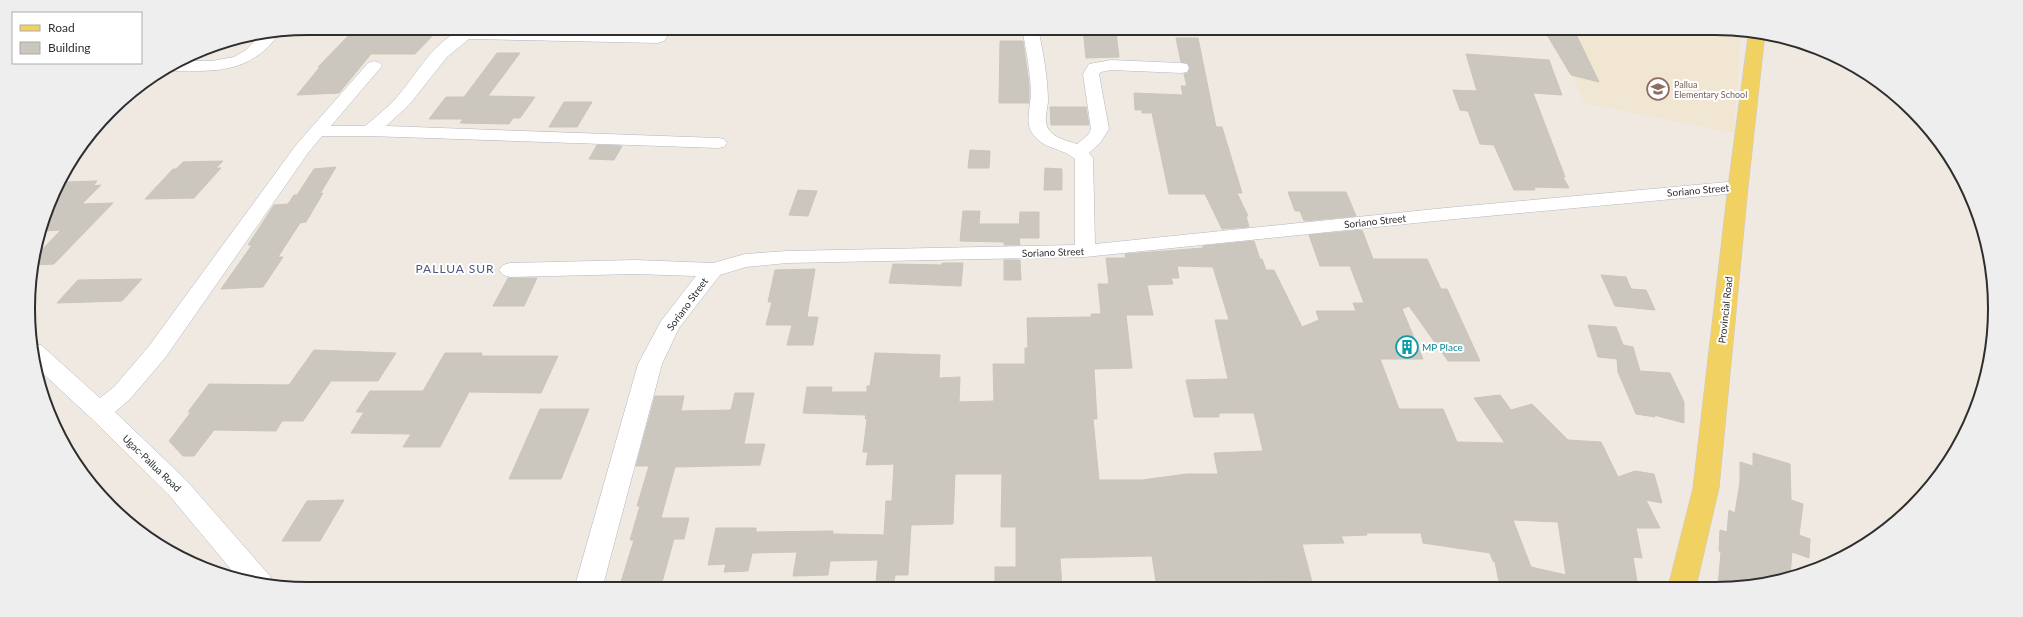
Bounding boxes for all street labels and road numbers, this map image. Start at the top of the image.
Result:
street label: Soriano Street [1666,181,1730,199]
street label: Soriano Street [1343,212,1407,230]
street label: Soriano Street [1022,245,1085,259]
street label: Soriano Street [664,275,710,333]
street label: Provincial Road [1716,276,1734,344]
street label: Ugac-Pallua Road [120,432,184,494]

